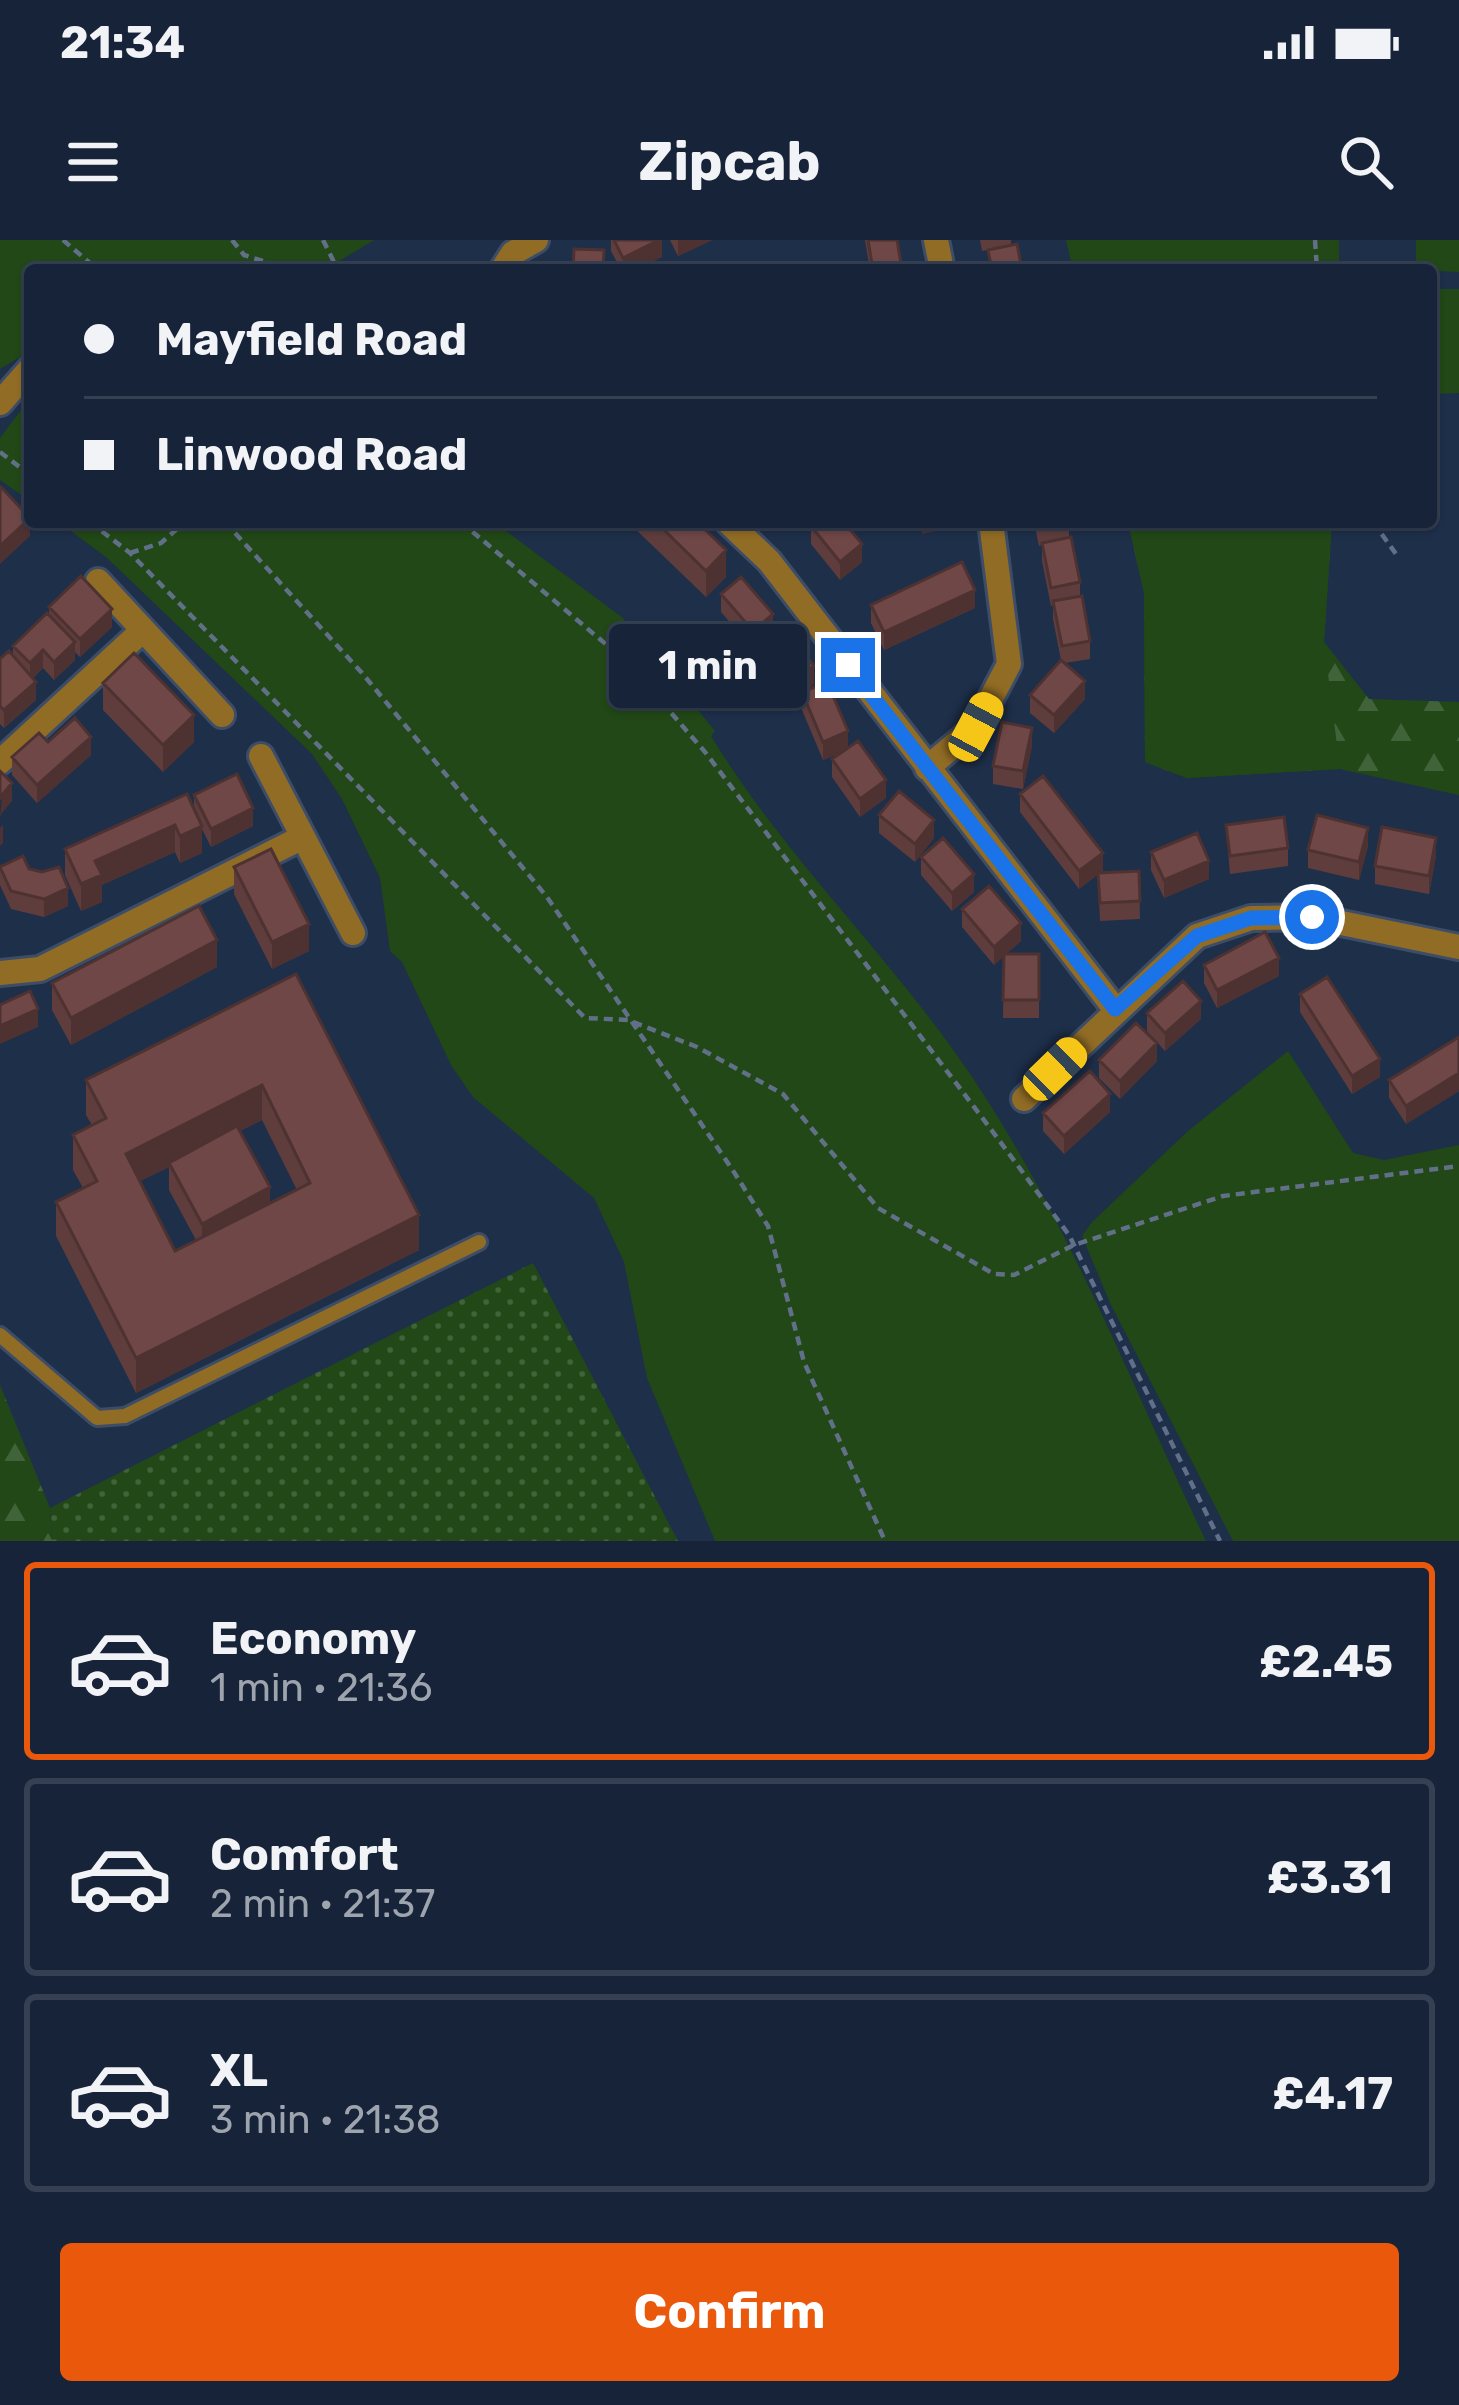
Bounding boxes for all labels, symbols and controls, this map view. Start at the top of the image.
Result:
text: 21:34 [60,16,185,69]
icon: menu [60,129,126,195]
icon: search [1333,129,1399,195]
text: Zipcab [638,130,821,194]
text: Mayfield Road [156,313,467,366]
text: Linwood Road [156,428,467,481]
callout: 1 min [608,623,806,707]
route end [821,638,875,692]
text: 1 min [658,643,758,689]
car [943,687,1009,767]
route start [1285,890,1339,944]
car [1017,1031,1093,1107]
icon: car [66,1607,174,1715]
text: Economy [210,1612,416,1665]
text: £2.45 [1259,1635,1393,1688]
text: 1 min · 21:36 [210,1665,433,1711]
icon: car [66,1823,174,1931]
text: Comfort [210,1828,399,1881]
text: £3.31 [1267,1851,1393,1904]
text: 2 min · 21:37 [210,1881,435,1927]
icon: car [66,2039,174,2147]
text: XL [210,2044,268,2097]
text: £4.17 [1272,2067,1393,2120]
text: 3 min · 21:38 [210,2097,441,2143]
button: Confirm [60,2243,1399,2381]

